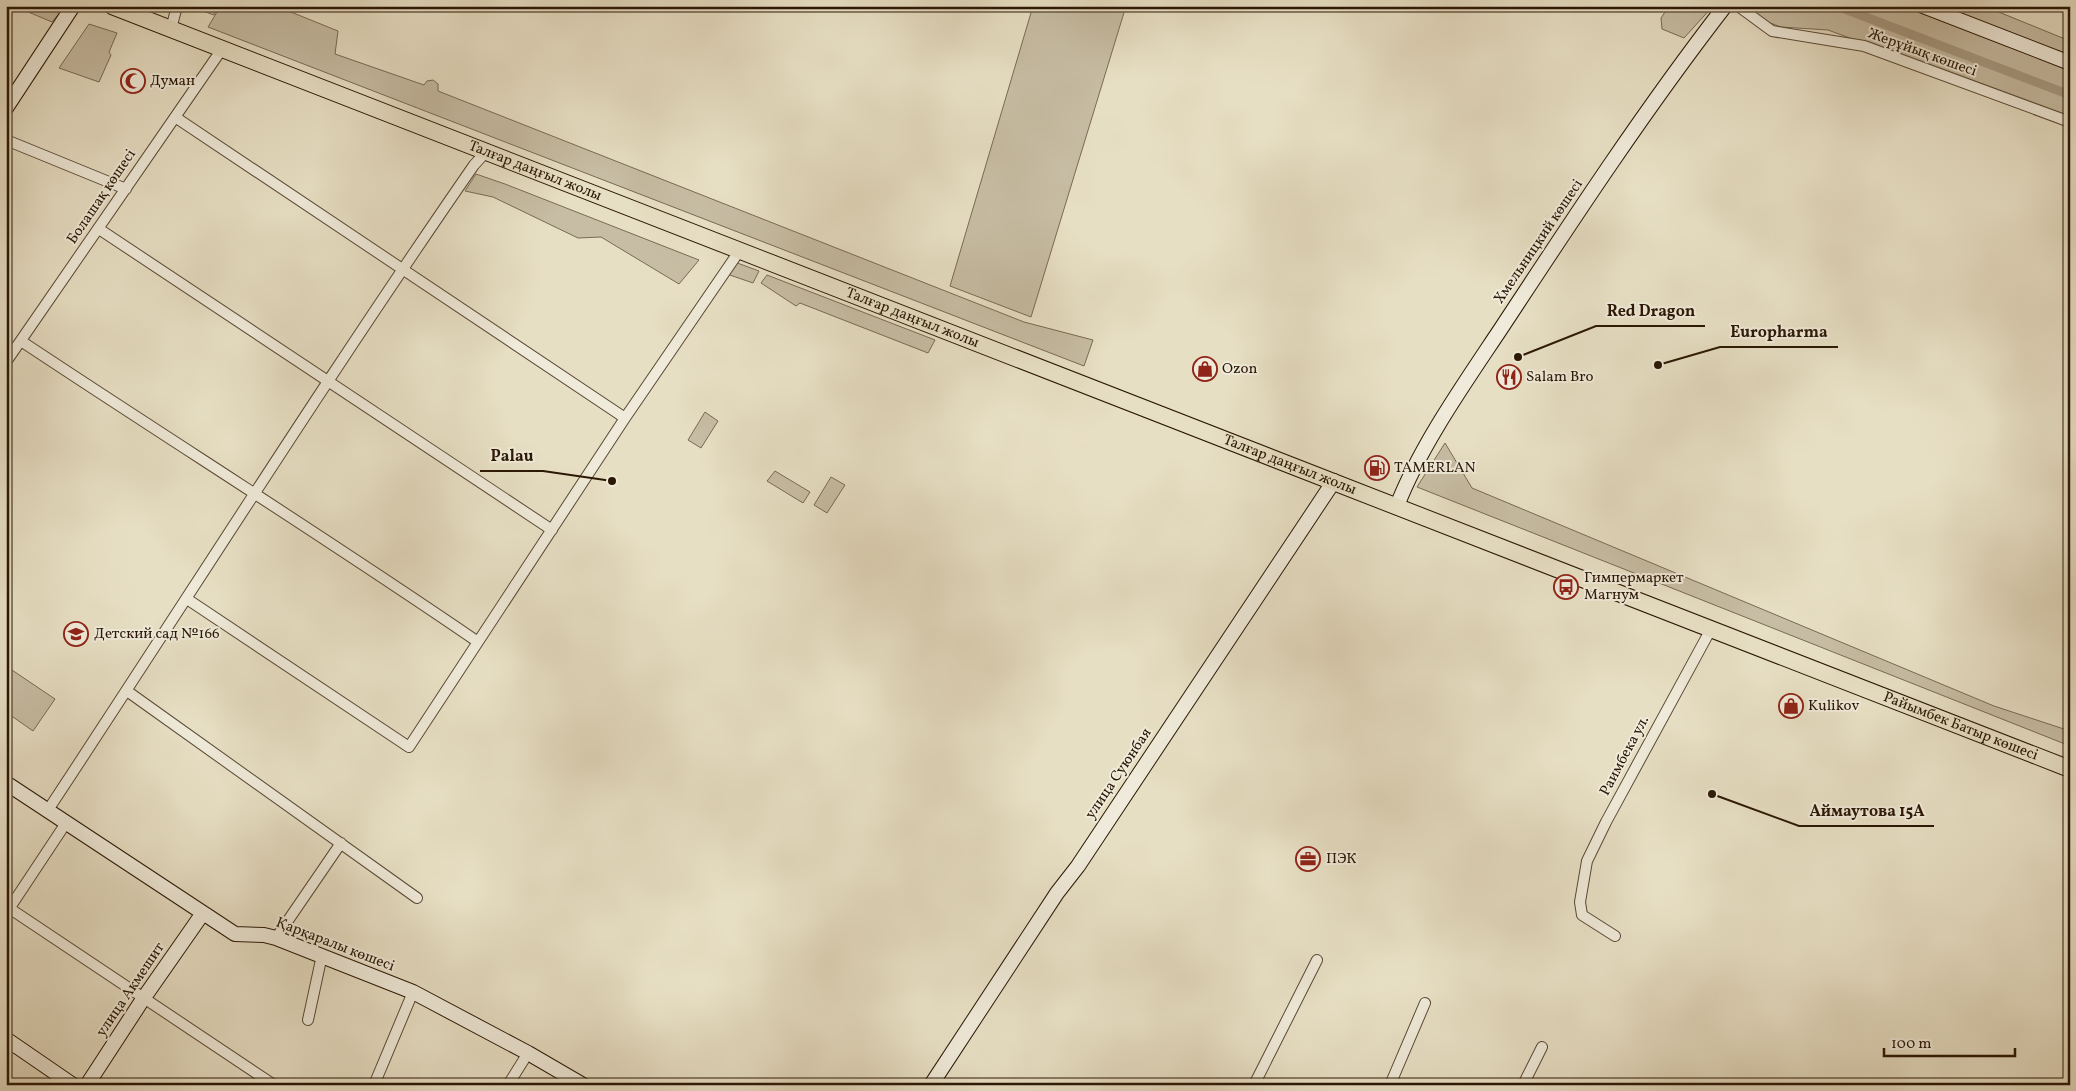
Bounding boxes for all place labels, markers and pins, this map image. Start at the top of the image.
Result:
mosque icon: Думан [120,68,146,94]
place label: Думан [150,71,195,92]
callout: Red Dragon [1596,295,1705,326]
callout: Europharma [1720,316,1838,347]
shop icon: Ozon [1192,356,1218,382]
place label: Ozon [1222,359,1257,380]
restaurant icon: Salam Bro [1496,364,1522,390]
place label: Salam Bro [1526,367,1594,388]
callout: Palau [480,440,543,471]
fuel station icon: TAMERLAN [1364,455,1390,481]
place label: TAMERLAN [1394,458,1476,479]
place label: Гимпермаркет Магнум [1584,568,1684,606]
bus stop icon: Гимпермаркет Магнум [1553,574,1579,600]
school or university icon: Детский сад №166 [63,621,89,647]
place label: Детский сад №166 [94,624,220,645]
shop icon: Kulikov [1778,693,1804,719]
place label: Kulikov [1808,696,1859,717]
callout: Аймаутова 15А [1799,795,1934,826]
office icon: ПЭК [1295,846,1321,872]
place label: ПЭК [1326,849,1357,870]

